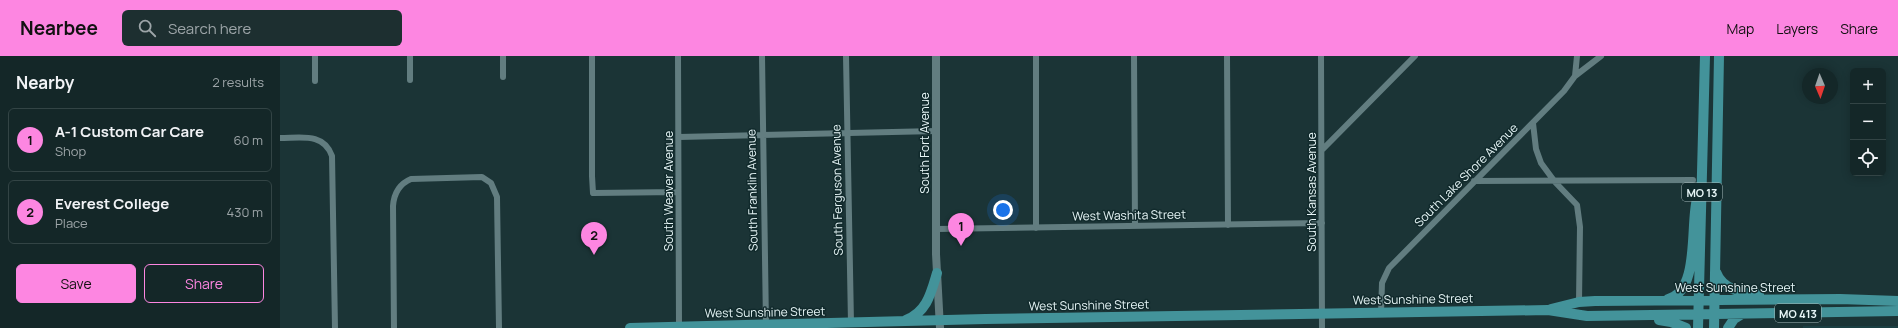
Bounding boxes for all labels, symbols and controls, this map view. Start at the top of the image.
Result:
search box [122,10,402,46]
text: Nearbee [20,15,98,41]
icon: search [136,17,158,39]
text: Search here [168,18,251,39]
text: Map [1726,19,1754,38]
text: Layers [1776,19,1818,38]
text: Share [1840,19,1878,38]
north arrow [1802,68,1838,104]
map controls [1850,68,1886,176]
button: + [1850,68,1886,104]
text: Nearby [16,71,74,94]
text: 2 results [212,73,264,91]
street label: South Fort Avenue [916,92,933,194]
button: − [1850,104,1886,140]
street label: South Lake Shore Avenue [1410,119,1522,231]
text: A-1 Custom Car Care [55,121,204,142]
street label: South Ferguson Avenue [827,124,847,256]
street label: South Franklin Avenue [742,129,762,251]
text: 1 [27,131,33,149]
text: 60 m [233,131,263,149]
street label: South Weaver Avenue [660,131,677,251]
street label: South Kansas Avenue [1303,132,1320,252]
button: locate [1850,140,1886,176]
text: Shop [55,142,86,160]
road number: MO 13 [1682,183,1722,201]
text: Everest College [55,193,169,214]
your location [993,200,1013,220]
text: 2 [26,203,34,221]
text: 430 m [227,203,263,221]
street label: West Washita Street [1072,206,1186,224]
pin: 1 [948,213,974,246]
text: Place [55,214,88,232]
pin: 2 [581,222,607,255]
button: Save [16,264,136,303]
button: Share [144,264,264,303]
street label: West Sunshine Street [1675,279,1796,296]
street label: West Sunshine Street [1353,289,1474,309]
street label: West Sunshine Street [1029,295,1150,315]
street label: West Sunshine Street [705,302,826,322]
road number: MO 413 [1775,304,1821,322]

